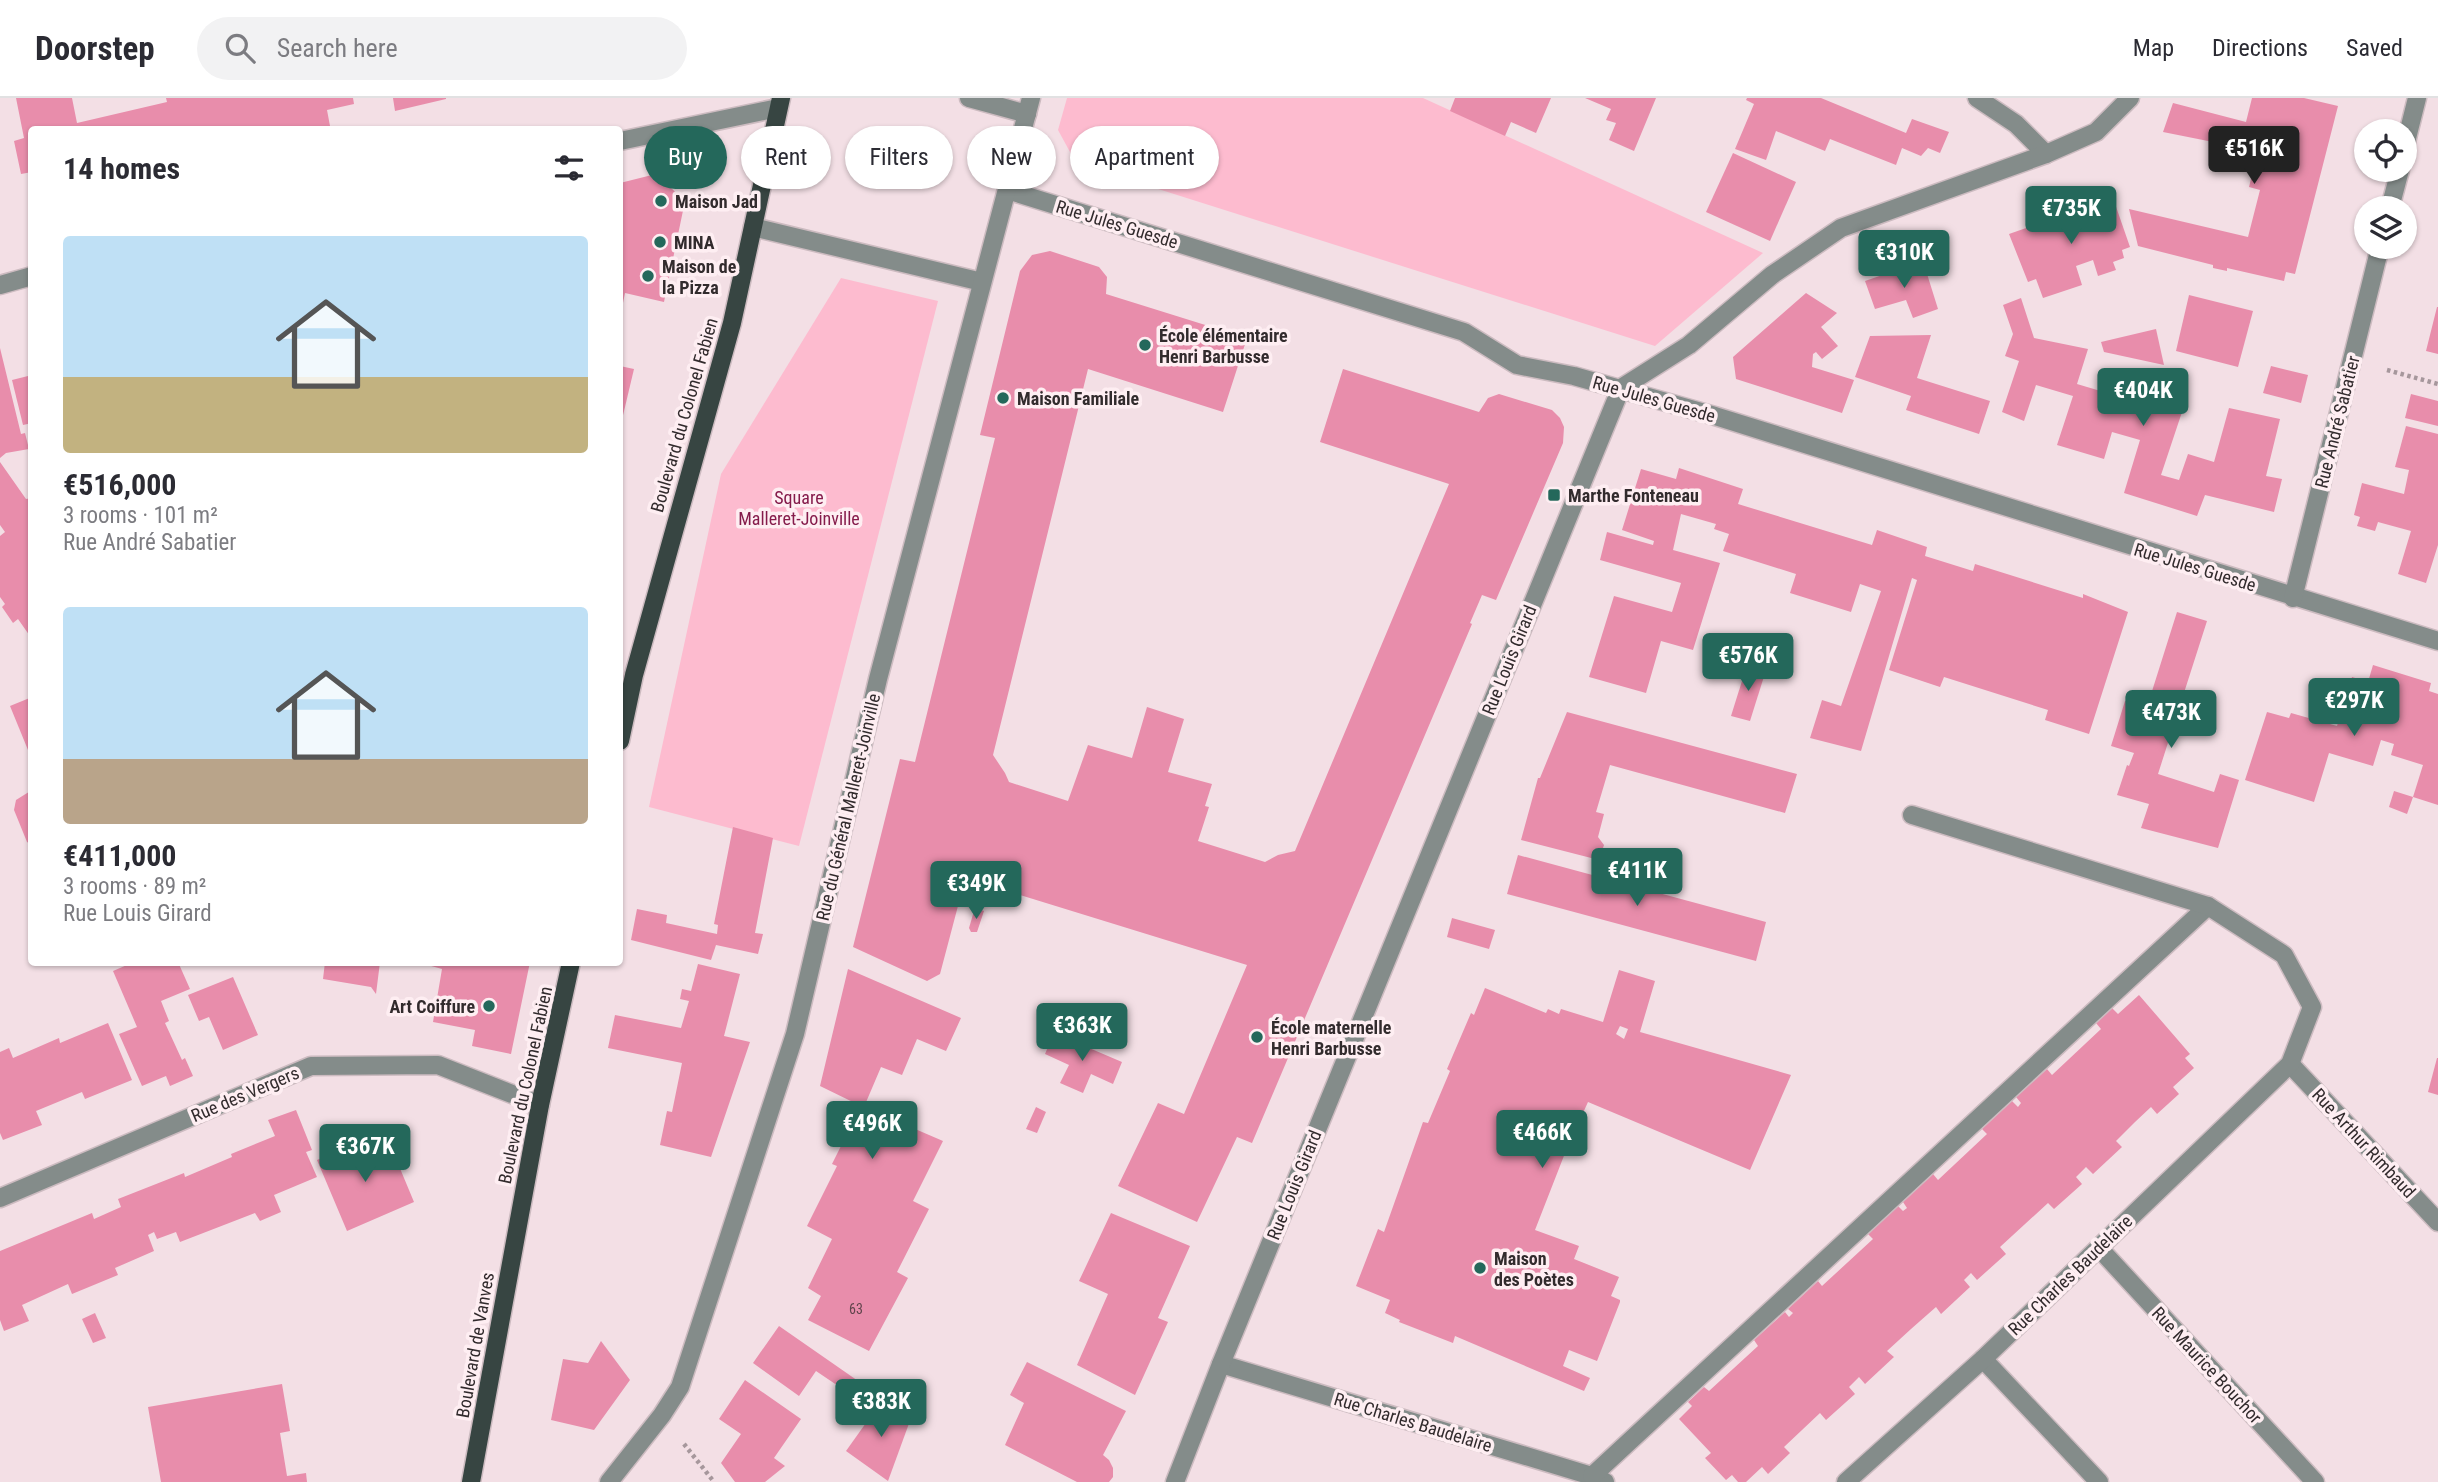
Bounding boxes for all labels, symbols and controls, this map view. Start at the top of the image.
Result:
search box [197,17,687,80]
text: Doorstep [35,29,155,68]
icon: search [221,29,259,67]
text: Search here [277,33,398,63]
text: Map [2133,34,2174,62]
text: Directions [2212,34,2308,62]
text: Saved [2346,34,2403,62]
map controls [2354,119,2417,259]
button: locate [2354,119,2417,182]
chip: Buy [644,126,727,189]
chip: Rent [741,126,831,189]
chip: Filters [845,126,953,189]
chip: New [967,126,1056,189]
chip: Apartment [1070,126,1219,189]
pin: €516K [2205,126,2303,186]
text: €516K [2224,135,2284,162]
icon: filters [550,149,588,187]
text: 14 homes [63,151,180,186]
pin: €735K [2022,186,2120,246]
place label: Maison Jad [675,191,758,212]
marker: Maison Jad [653,193,669,209]
street label: Rue Jules Guesde [1053,195,1181,253]
text: €735K [2041,195,2101,222]
button: layers [2354,196,2417,259]
pin: €310K [1855,230,1953,290]
place label: MINA [674,232,715,253]
marker: MINA [652,234,668,250]
text: €310K [1874,239,1934,266]
place label: Maison de la Pizza [662,256,737,298]
marker: Maison de la Pizza [640,268,656,284]
icon: home [263,281,389,407]
street label: Boulevard du Colonel Fabien [646,315,722,515]
place label: École élémentaire Henri Barbusse [1159,325,1288,367]
marker: École élémentaire Henri Barbusse [1137,337,1153,353]
street label: Rue André Sabatier [2310,353,2364,490]
pin: €404K [2094,368,2192,428]
street label: Rue Jules Guesde [1590,371,1718,427]
text: €404K [2113,377,2173,404]
place label: Maison Familiale [1017,388,1140,409]
marker: Maison Familiale [995,390,1011,406]
text: €516,000 [63,467,176,502]
place label: Marthe Fonteneau [1568,485,1699,506]
park label: Square Malleret-Joinville [738,487,860,529]
marker: Marthe Fonteneau [1546,487,1562,503]
text: 3 rooms · 101 m² [63,502,218,529]
text: Rue André Sabatier [63,529,236,556]
street label: Rue Jules Guesde [2131,538,2259,596]
street label: Rue Louis Girard [1477,602,1541,718]
pin: €576K [1699,634,1797,693]
text: €576K [1718,642,1778,669]
icon: home [263,652,389,778]
pin: €297K [2305,678,2403,738]
text: €297K [2324,687,2384,714]
pin: €473K [2122,690,2220,750]
street label: Rue du Général Malleret-Joinville [812,691,884,923]
text: €473K [2141,699,2201,726]
text: €411,000 [63,838,176,873]
pin: €411K [1588,848,1686,908]
text: €411K [1607,857,1667,884]
pin: €349K [927,862,1025,921]
text: €349K [946,870,1006,897]
text: 3 rooms · 89 m² [63,873,206,900]
text: Rue Louis Girard [63,900,212,927]
street label: Boulevard du Colonel Fabien [494,984,556,1186]
place label: Art Coiffure [389,996,475,1017]
marker: Art Coiffure [481,998,497,1014]
pin: €363K [1033,1004,1131,1063]
text: €363K [1052,1012,1112,1039]
place label: École maternelle Henri Barbusse [1271,1017,1392,1059]
marker: École maternelle Henri Barbusse [1249,1029,1265,1045]
street label: Rue des Vergers [188,1062,302,1126]
street label: Rue Arthur Rimbaud [2308,1084,2420,1202]
pin: €496K [823,1102,921,1161]
text: €496K [842,1110,902,1137]
pin: €466K [1493,1110,1591,1170]
text: €466K [1512,1119,1572,1146]
pin: €367K [316,1124,414,1184]
street label: Rue Louis Girard [1262,1127,1326,1243]
text: €367K [335,1133,395,1160]
street label: Rue Charles Baudelaire [2004,1211,2136,1339]
place label: Maison des Poètes [1494,1248,1574,1290]
marker: Maison des Poètes [1472,1260,1488,1276]
street label: Boulevard de Vanves [452,1271,498,1419]
house number: 63 [849,1301,863,1317]
street label: Rue Maurice Bouchor [2148,1302,2267,1428]
pin: €383K [832,1380,930,1439]
text: €383K [851,1388,911,1415]
street label: Rue Charles Baudelaire [1332,1388,1494,1456]

